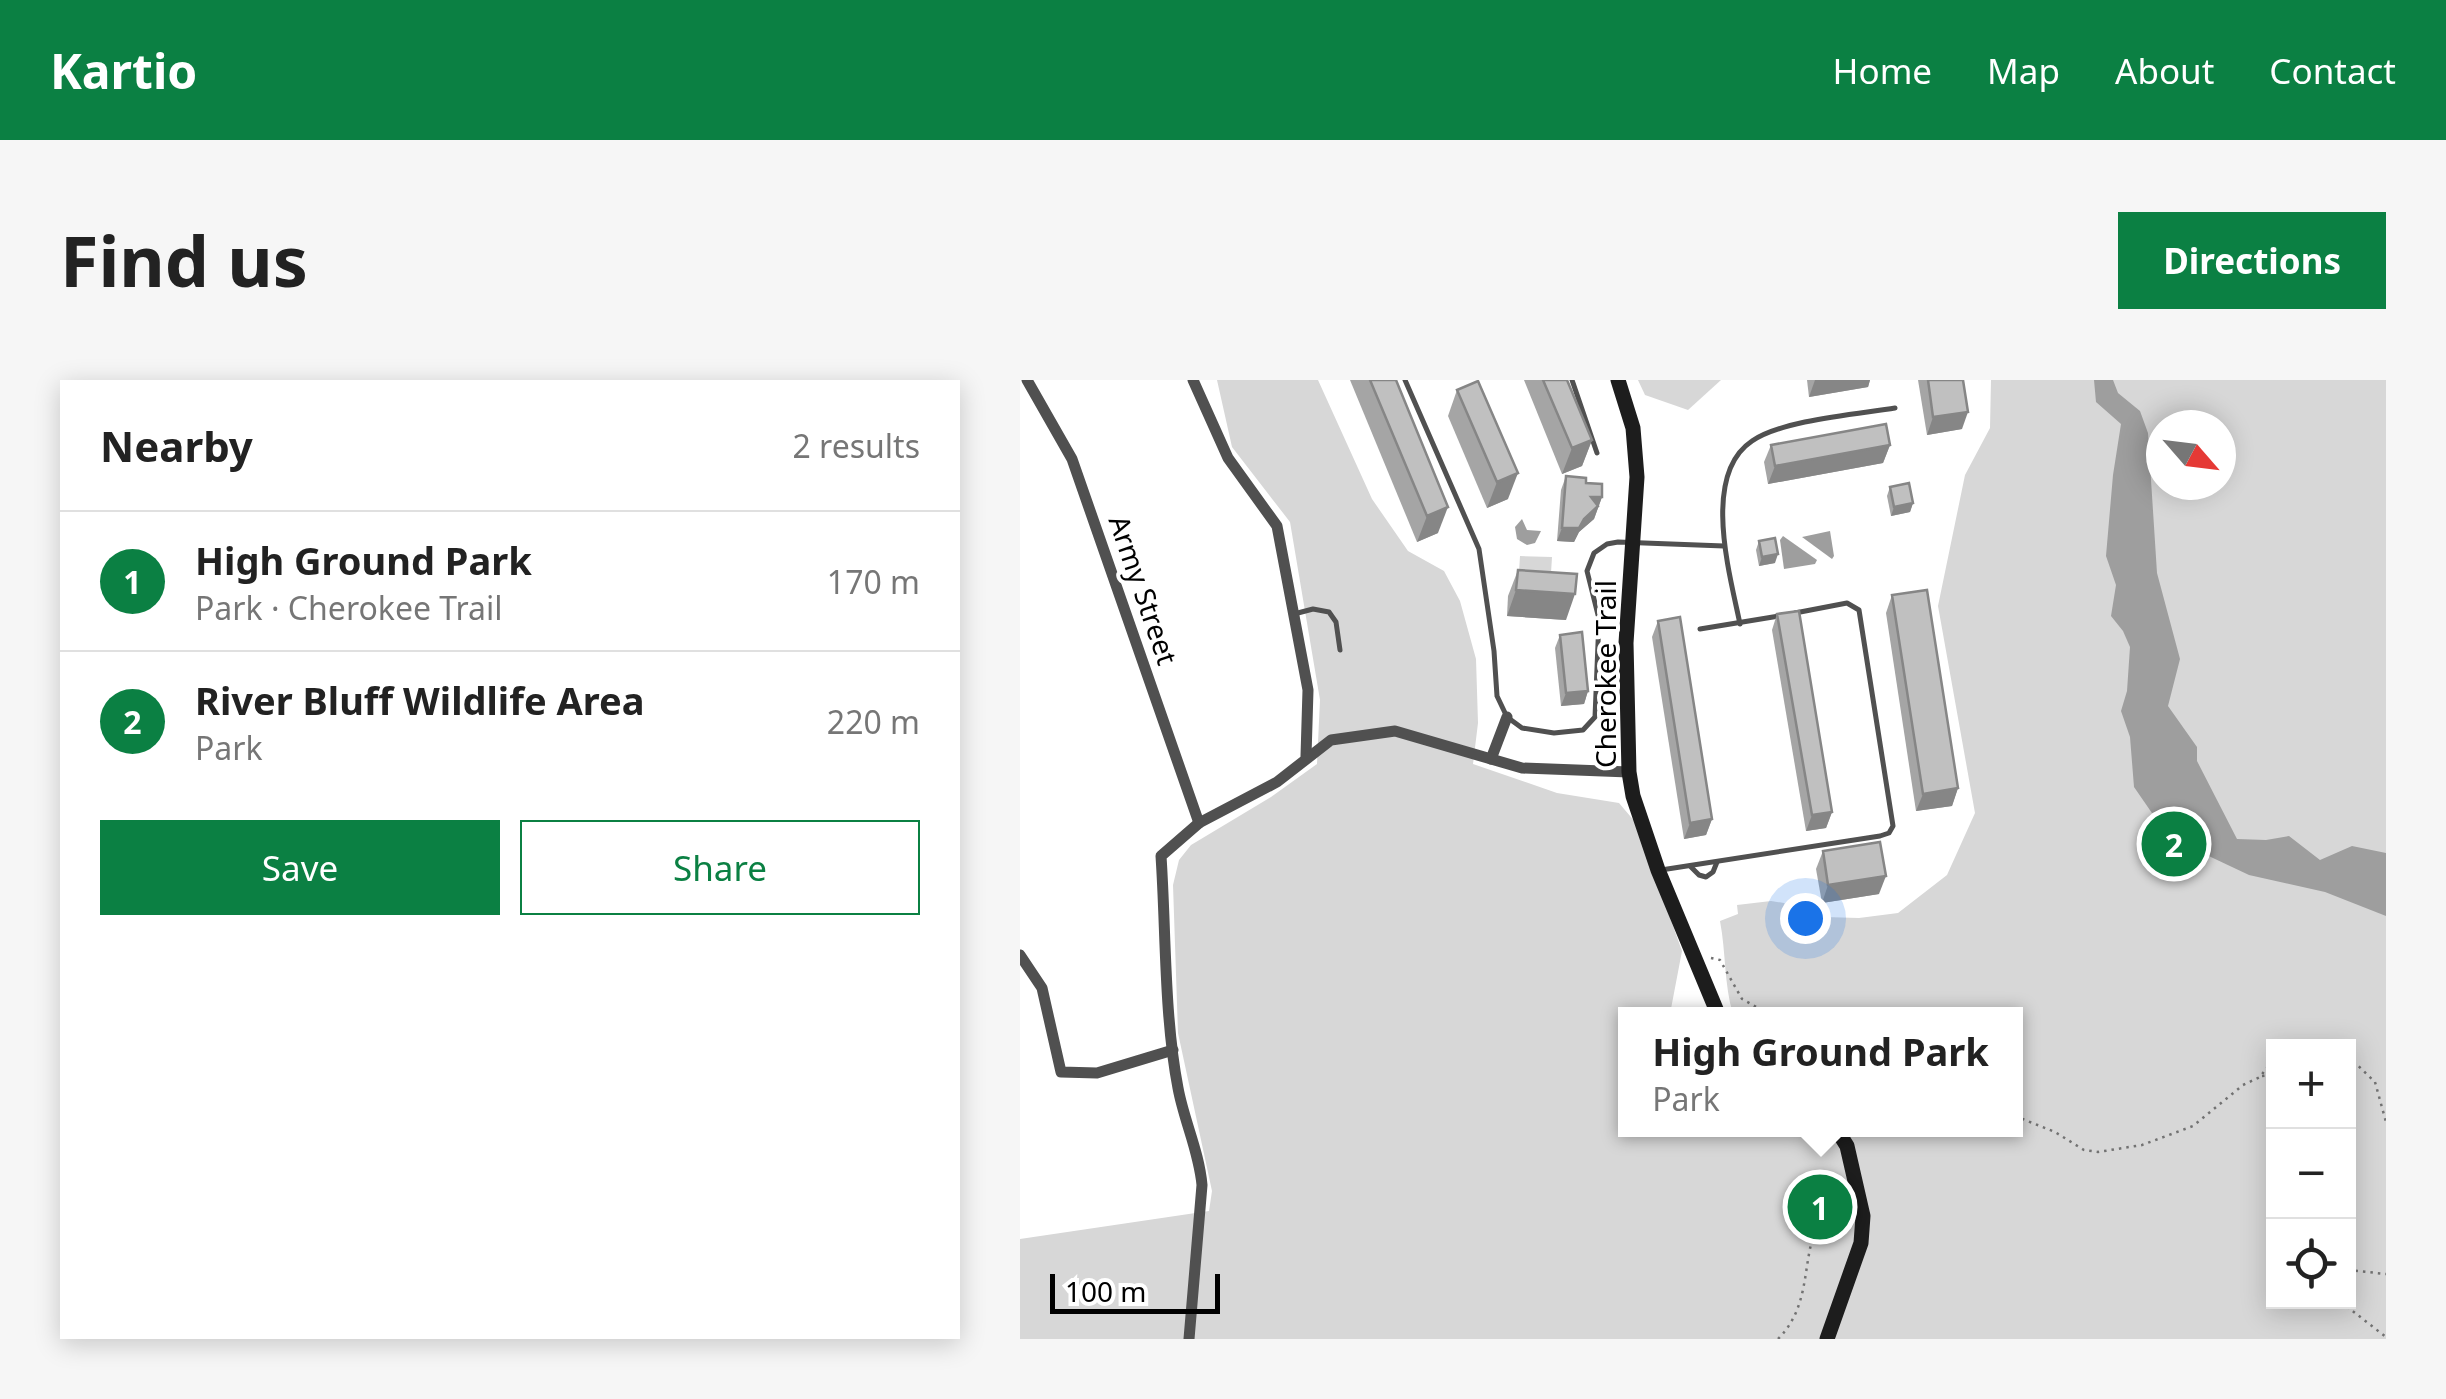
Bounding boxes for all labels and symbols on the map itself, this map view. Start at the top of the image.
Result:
north arrow [2146,410,2236,500]
street label: Army Street [1101,510,1187,669]
street label: Cherokee Trail [1586,580,1624,768]
pin: 2 [2142,806,2206,882]
your location [1780,893,1831,944]
pin: 1 [1788,1170,1852,1244]
scale bar [1050,1269,1220,1314]

